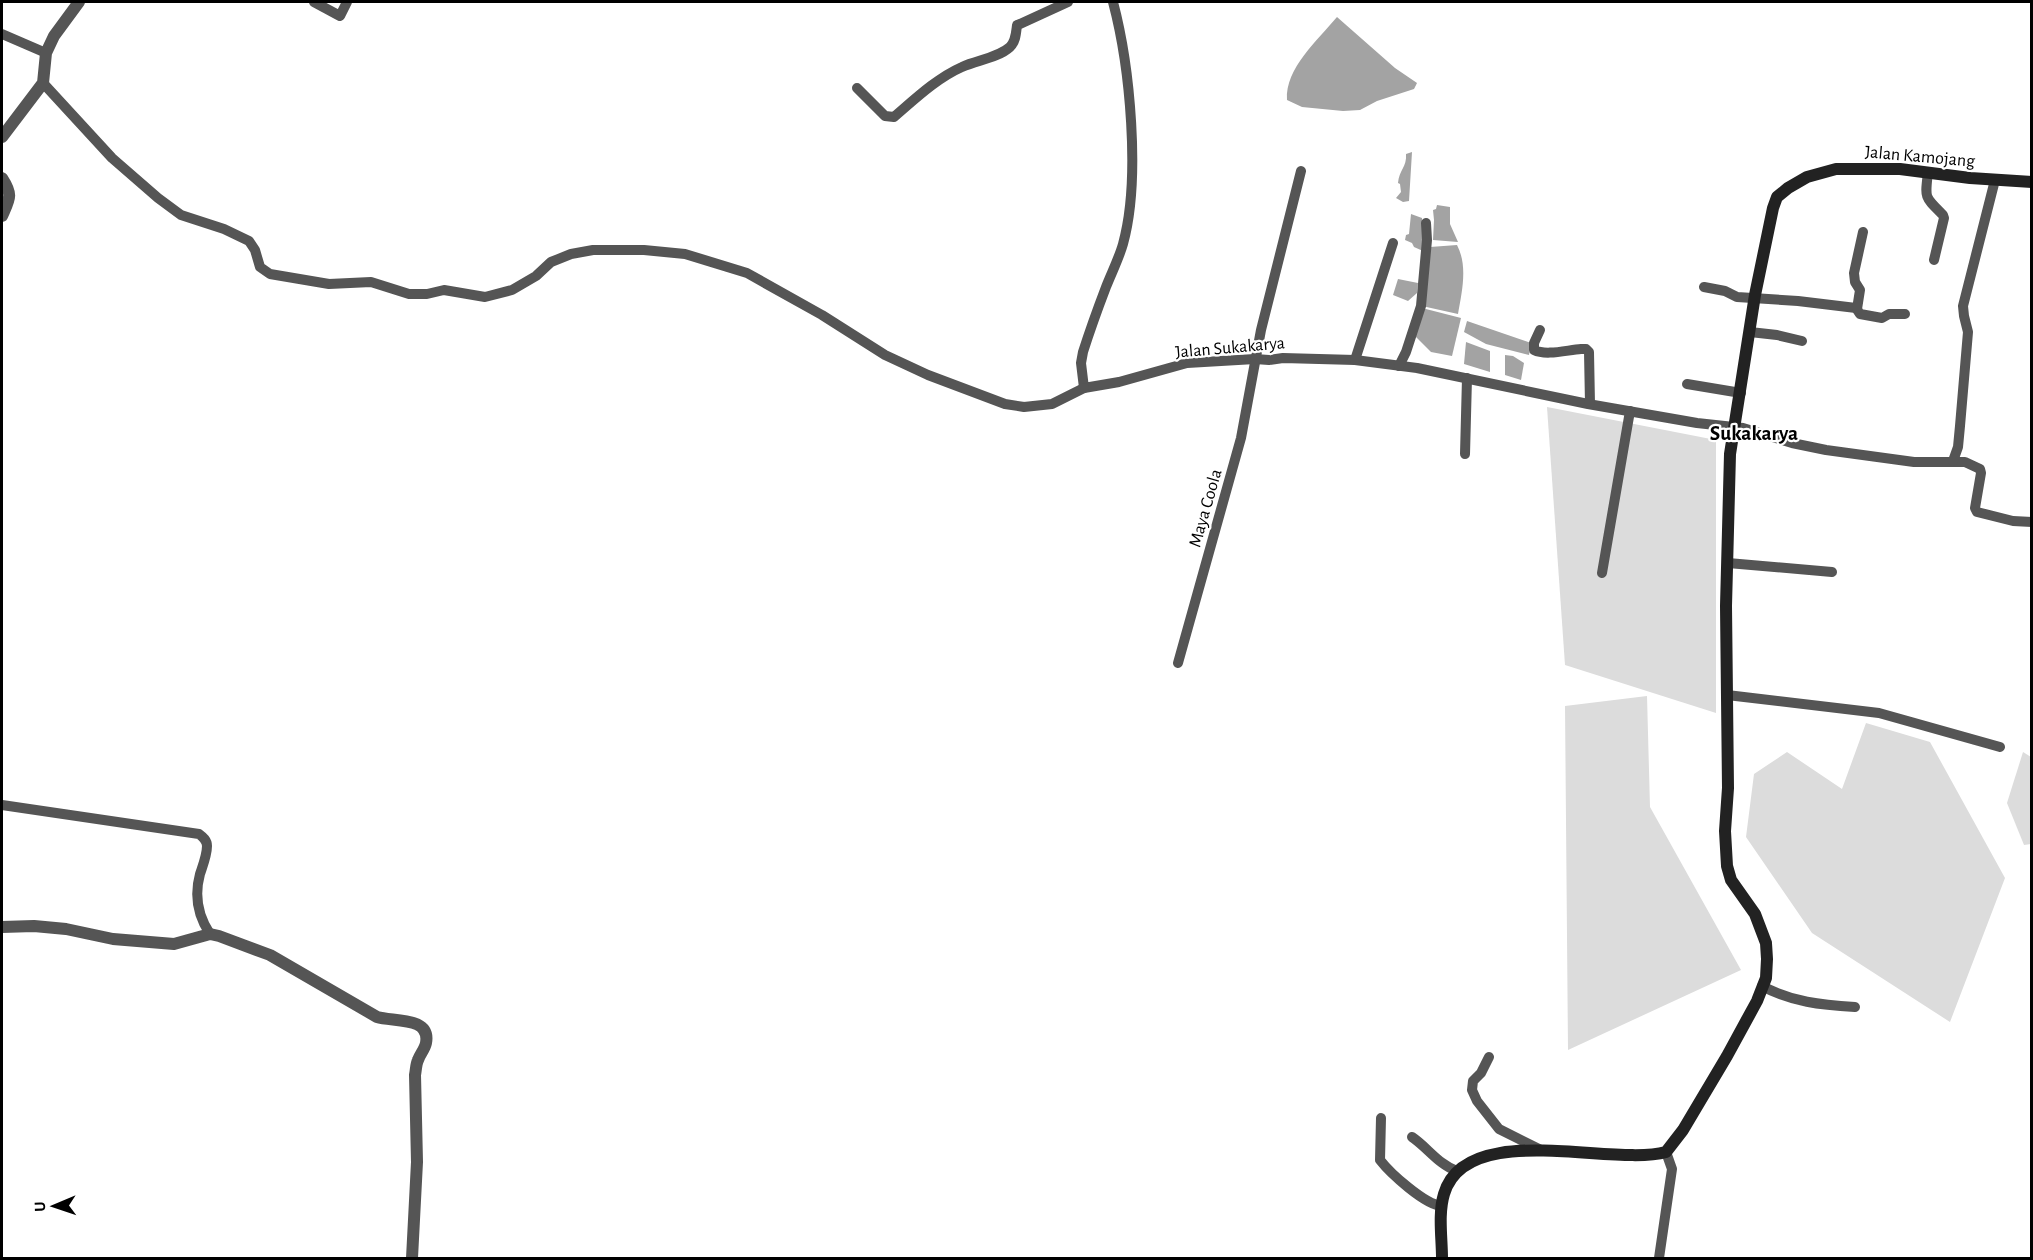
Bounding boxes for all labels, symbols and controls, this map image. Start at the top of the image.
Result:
street label: Jalan Kamojang [1864,143,1976,171]
street label: Jalan Sukakarya [1175,334,1286,362]
district label: Sukakarya [1710,423,1798,444]
street label: Maya Coola [1186,467,1226,549]
north arrow [24,1176,84,1236]
text: U [32,1201,48,1212]

